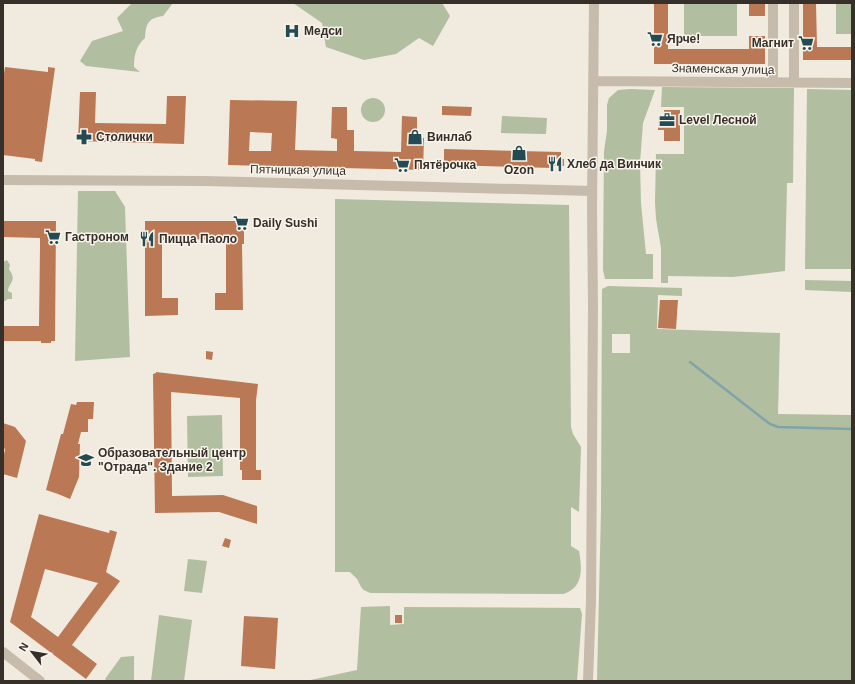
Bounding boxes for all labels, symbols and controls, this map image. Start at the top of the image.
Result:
hospital icon: Медси [283,22,301,40]
place label: Медси [304,24,342,38]
supermarket icon: Ярче! [646,30,664,48]
place label: Ярче! [667,32,700,46]
supermarket icon: Магнит [797,34,815,52]
place label: Магнит [752,36,794,50]
street label: Знаменская улица [671,61,775,77]
office icon: Level Лесной [658,111,676,129]
place label: Level Лесной [679,113,757,127]
pharmacy icon: Столички [75,128,93,146]
shop icon: Винлаб [406,128,424,146]
place label: Столички [96,130,153,144]
place label: Винлаб [427,130,472,144]
shop icon: Ozon [510,144,528,162]
restaurant icon: Хлеб да Винчик [546,155,564,173]
supermarket icon: Пятёрочка [393,156,411,174]
place label: Хлеб да Винчик [567,157,662,171]
place label: Пятёрочка [414,158,477,172]
street label: Пятницкая улица [250,162,346,178]
place label: Ozon [504,163,534,177]
supermarket icon: Daily Sushi [232,214,250,232]
place label: Daily Sushi [253,216,318,230]
supermarket icon: Гастроном [44,228,62,246]
place label: Гастроном [65,230,129,244]
restaurant icon: Пицца Паоло [138,230,156,248]
place label: Пицца Паоло [159,232,237,246]
place label: Образовательный центр "Отрада". Здание 2 [98,446,246,474]
school or university icon: Образовательный центр "Отрада". Здание 2 [77,451,95,469]
north arrow [12,632,52,672]
text: N [16,640,31,653]

